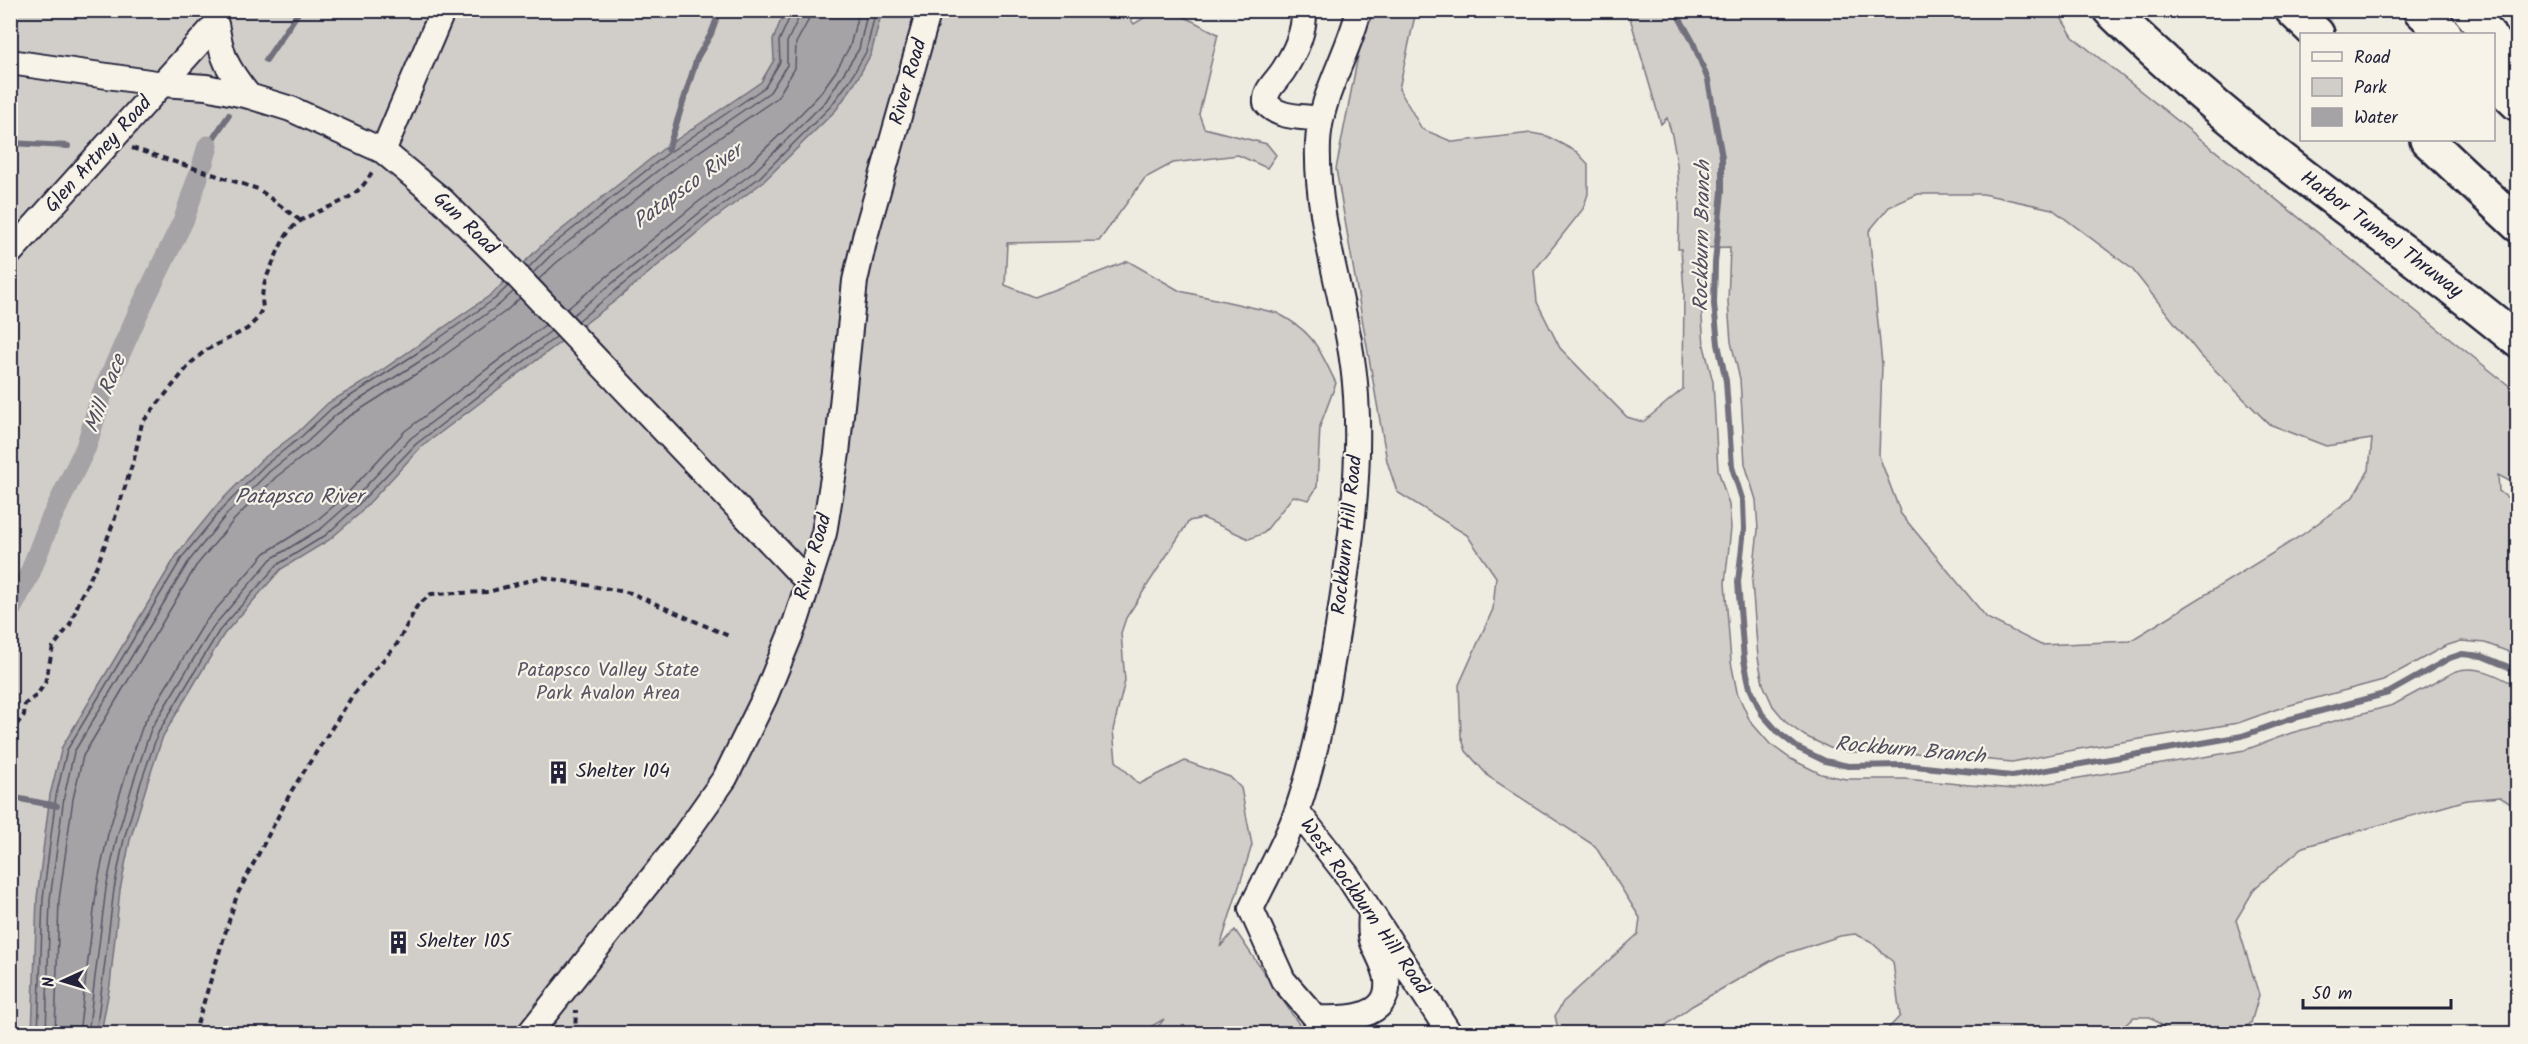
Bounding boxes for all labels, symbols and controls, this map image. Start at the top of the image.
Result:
legend [2300,33,2495,141]
street label: River Road [881,34,937,129]
text: Road [2354,44,2391,73]
text: Park [2354,74,2387,103]
street label: Glen Artney Road [37,88,161,221]
text: Water [2354,104,2399,133]
water label: Patapsco River [627,134,753,238]
water label: Rockburn Branch [1685,159,1721,312]
street label: Harbor Tunnel Thruway [2293,163,2470,307]
street label: Gun Road [425,184,506,264]
water label: Mill Race [76,348,137,438]
street label: Rockburn Hill Road [1324,452,1372,616]
water label: Patapsco River [235,481,367,514]
street label: River Road [786,509,842,604]
park label: Patapsco Valley State Park Avalon Area [517,655,699,710]
water label: Rockburn Branch [1834,728,1988,774]
place label: Shelter 104 [576,756,670,788]
building icon: Shelter 104 [545,759,571,785]
street label: West Rockburn Hill Road [1291,812,1438,1003]
place label: Shelter 105 [417,926,512,958]
building icon: Shelter 105 [386,929,412,955]
north arrow [33,951,93,1011]
scale bar [2303,972,2452,1010]
text: N [37,976,62,988]
text: 50 m [2312,980,2352,1009]

